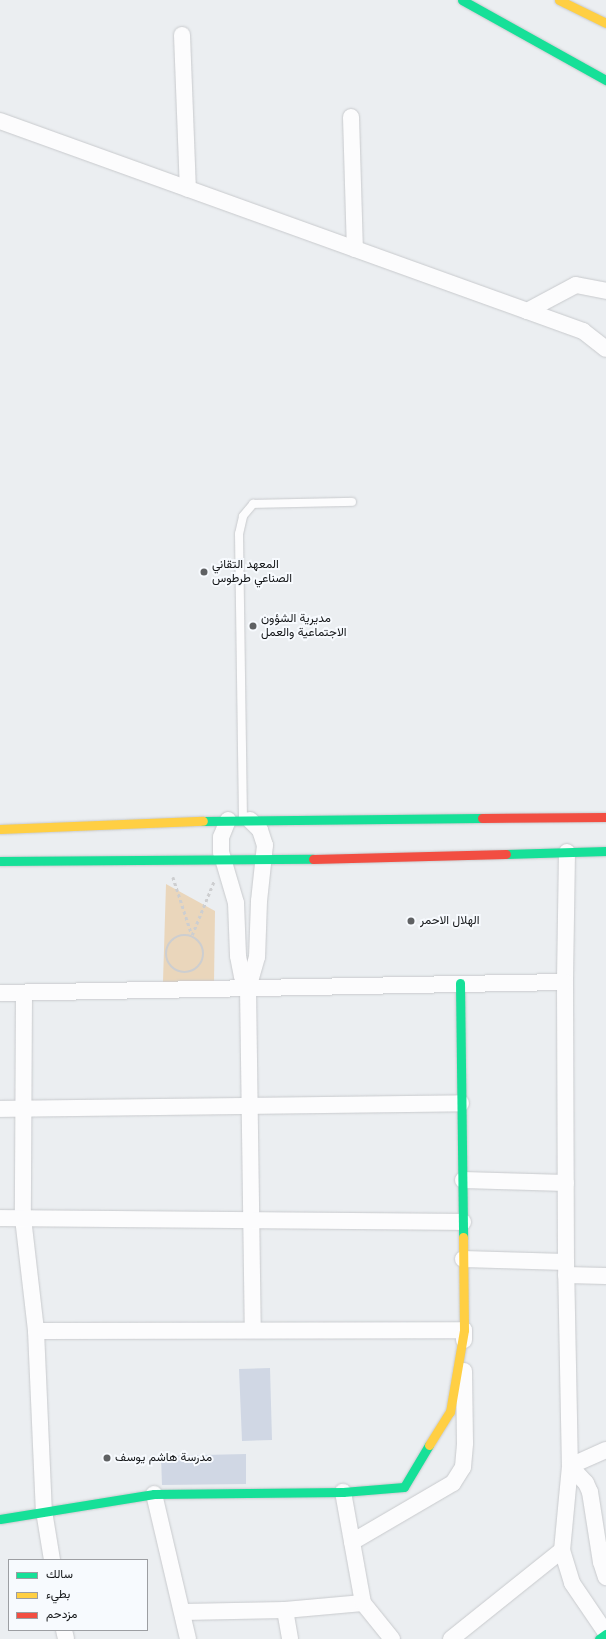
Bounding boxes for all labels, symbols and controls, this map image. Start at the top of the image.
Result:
place label: المعهد التقاني الصناعي طرطوس [212,558,292,586]
marker: المعهد التقاني الصناعي طرطوس [199,567,209,577]
place label: مديرية الشؤون الاجتماعية والعمل [261,612,346,640]
marker: مديرية الشؤون الاجتماعية والعمل [248,621,258,631]
place label: الهلال الاحمر [420,914,480,928]
marker: الهلال الاحمر [405,915,417,927]
place label: مدرسة هاشم يوسف [115,1451,212,1465]
marker: مدرسة هاشم يوسف [102,1453,112,1463]
legend [8,1559,148,1631]
text: سالك [46,1567,73,1581]
text: بطيء [46,1587,70,1601]
text: مزدحم [46,1607,77,1621]

